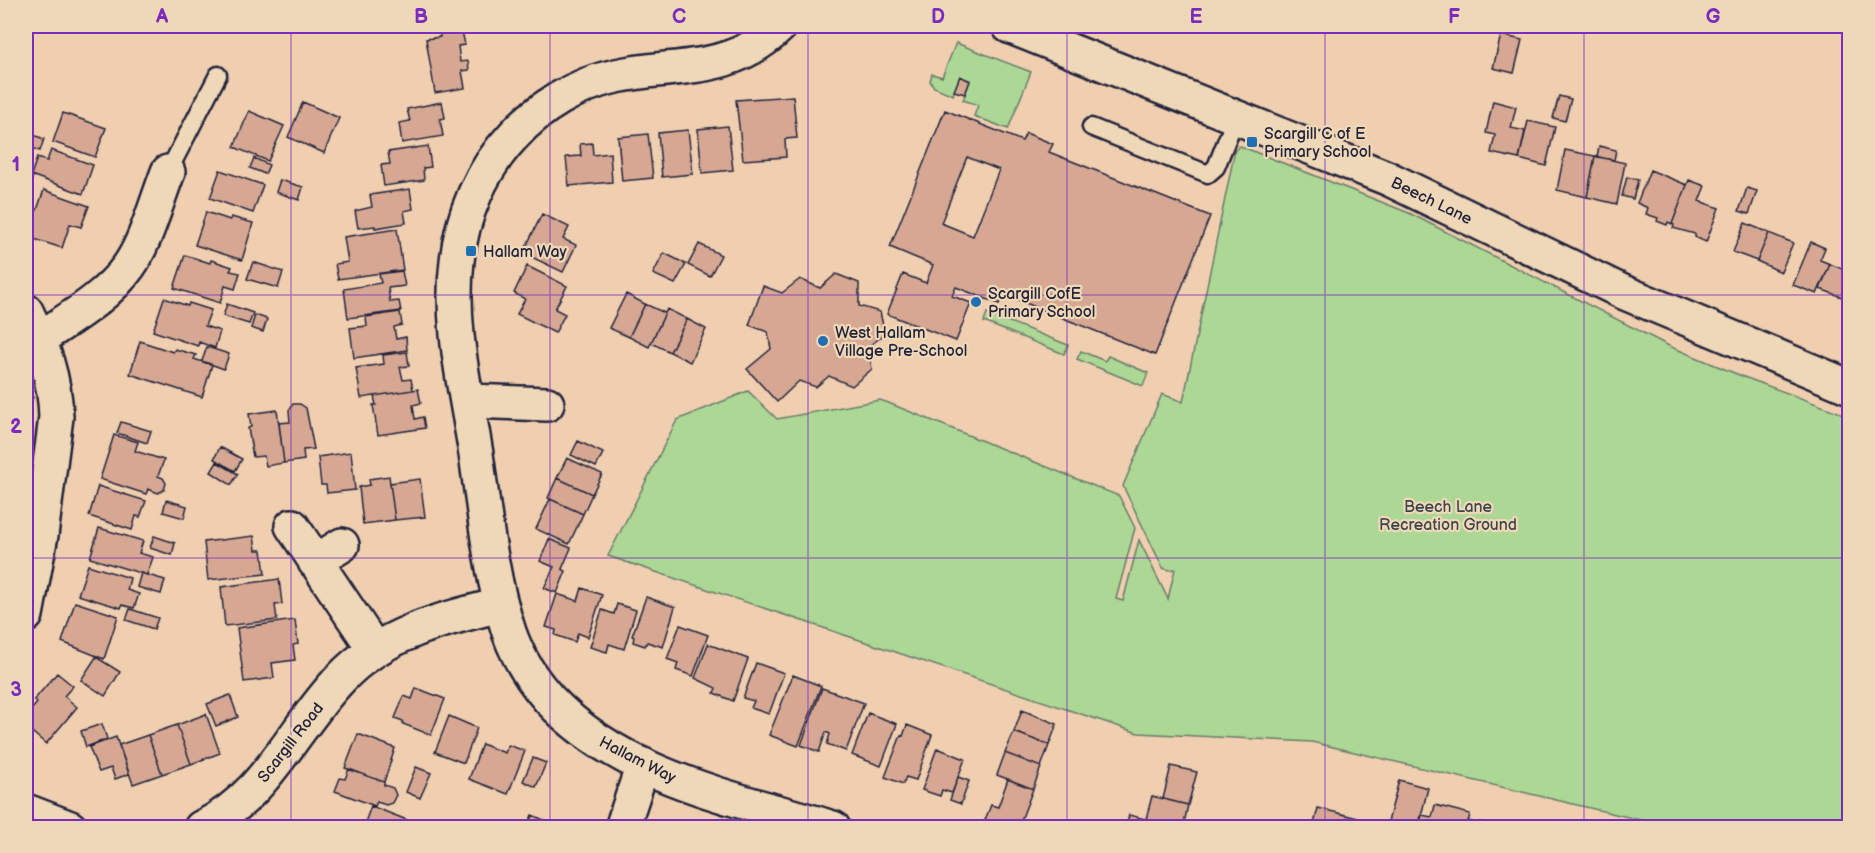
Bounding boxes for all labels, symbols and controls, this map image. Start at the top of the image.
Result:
text: A [155,5,169,29]
text: B [414,5,428,29]
text: C [672,5,686,29]
text: D [931,5,945,29]
text: E [1190,5,1203,29]
text: F [1448,5,1460,29]
text: G [1706,5,1721,29]
place label: Scargill C of E Primary School [1264,125,1371,162]
marker: Scargill C of E Primary School [1245,135,1259,149]
text: 1 [12,153,20,177]
street label: Beech Lane [1388,174,1475,229]
place label: Hallam Way [483,243,567,262]
marker: Hallam Way [464,244,478,258]
place label: Scargill CofE Primary School [988,285,1095,322]
marker: Scargill CofE Primary School [969,295,983,309]
place label: West Hallam Village Pre-School [835,324,967,361]
marker: West Hallam Village Pre-School [816,334,830,348]
text: 2 [10,415,22,439]
park label: Beech Lane Recreation Ground [1379,498,1517,535]
text: 3 [10,678,22,702]
street label: Scargill Road [254,699,328,787]
street label: Hallam Way [596,733,680,788]

